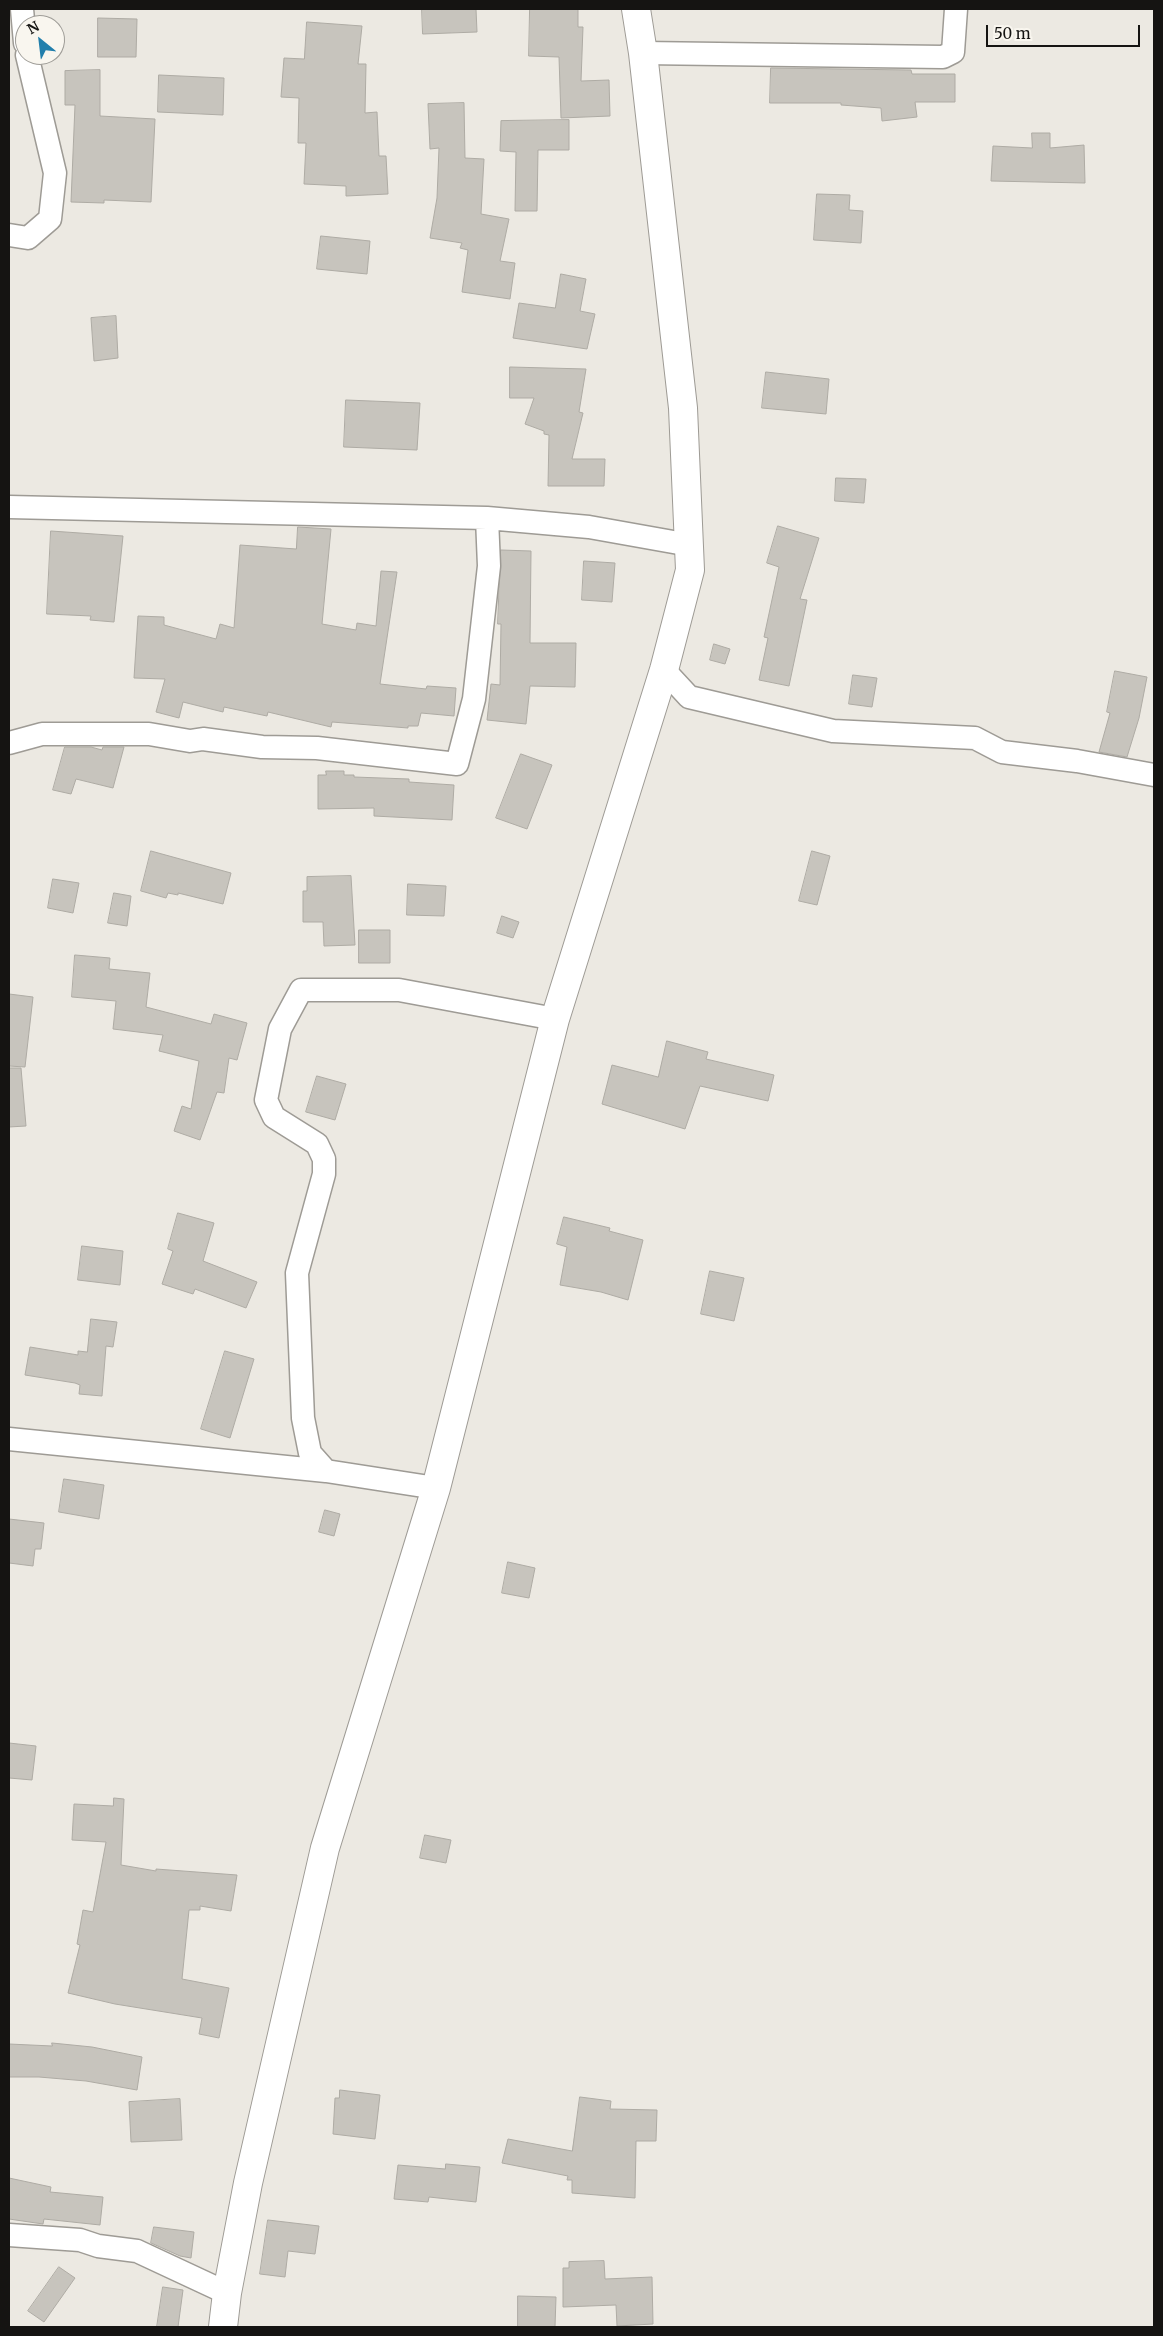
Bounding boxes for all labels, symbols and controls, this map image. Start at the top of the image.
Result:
north arrow [15,15,65,65]
scale bar [988,15,1142,47]
text: N [24,17,42,38]
text: 50 m [994,24,1031,43]

